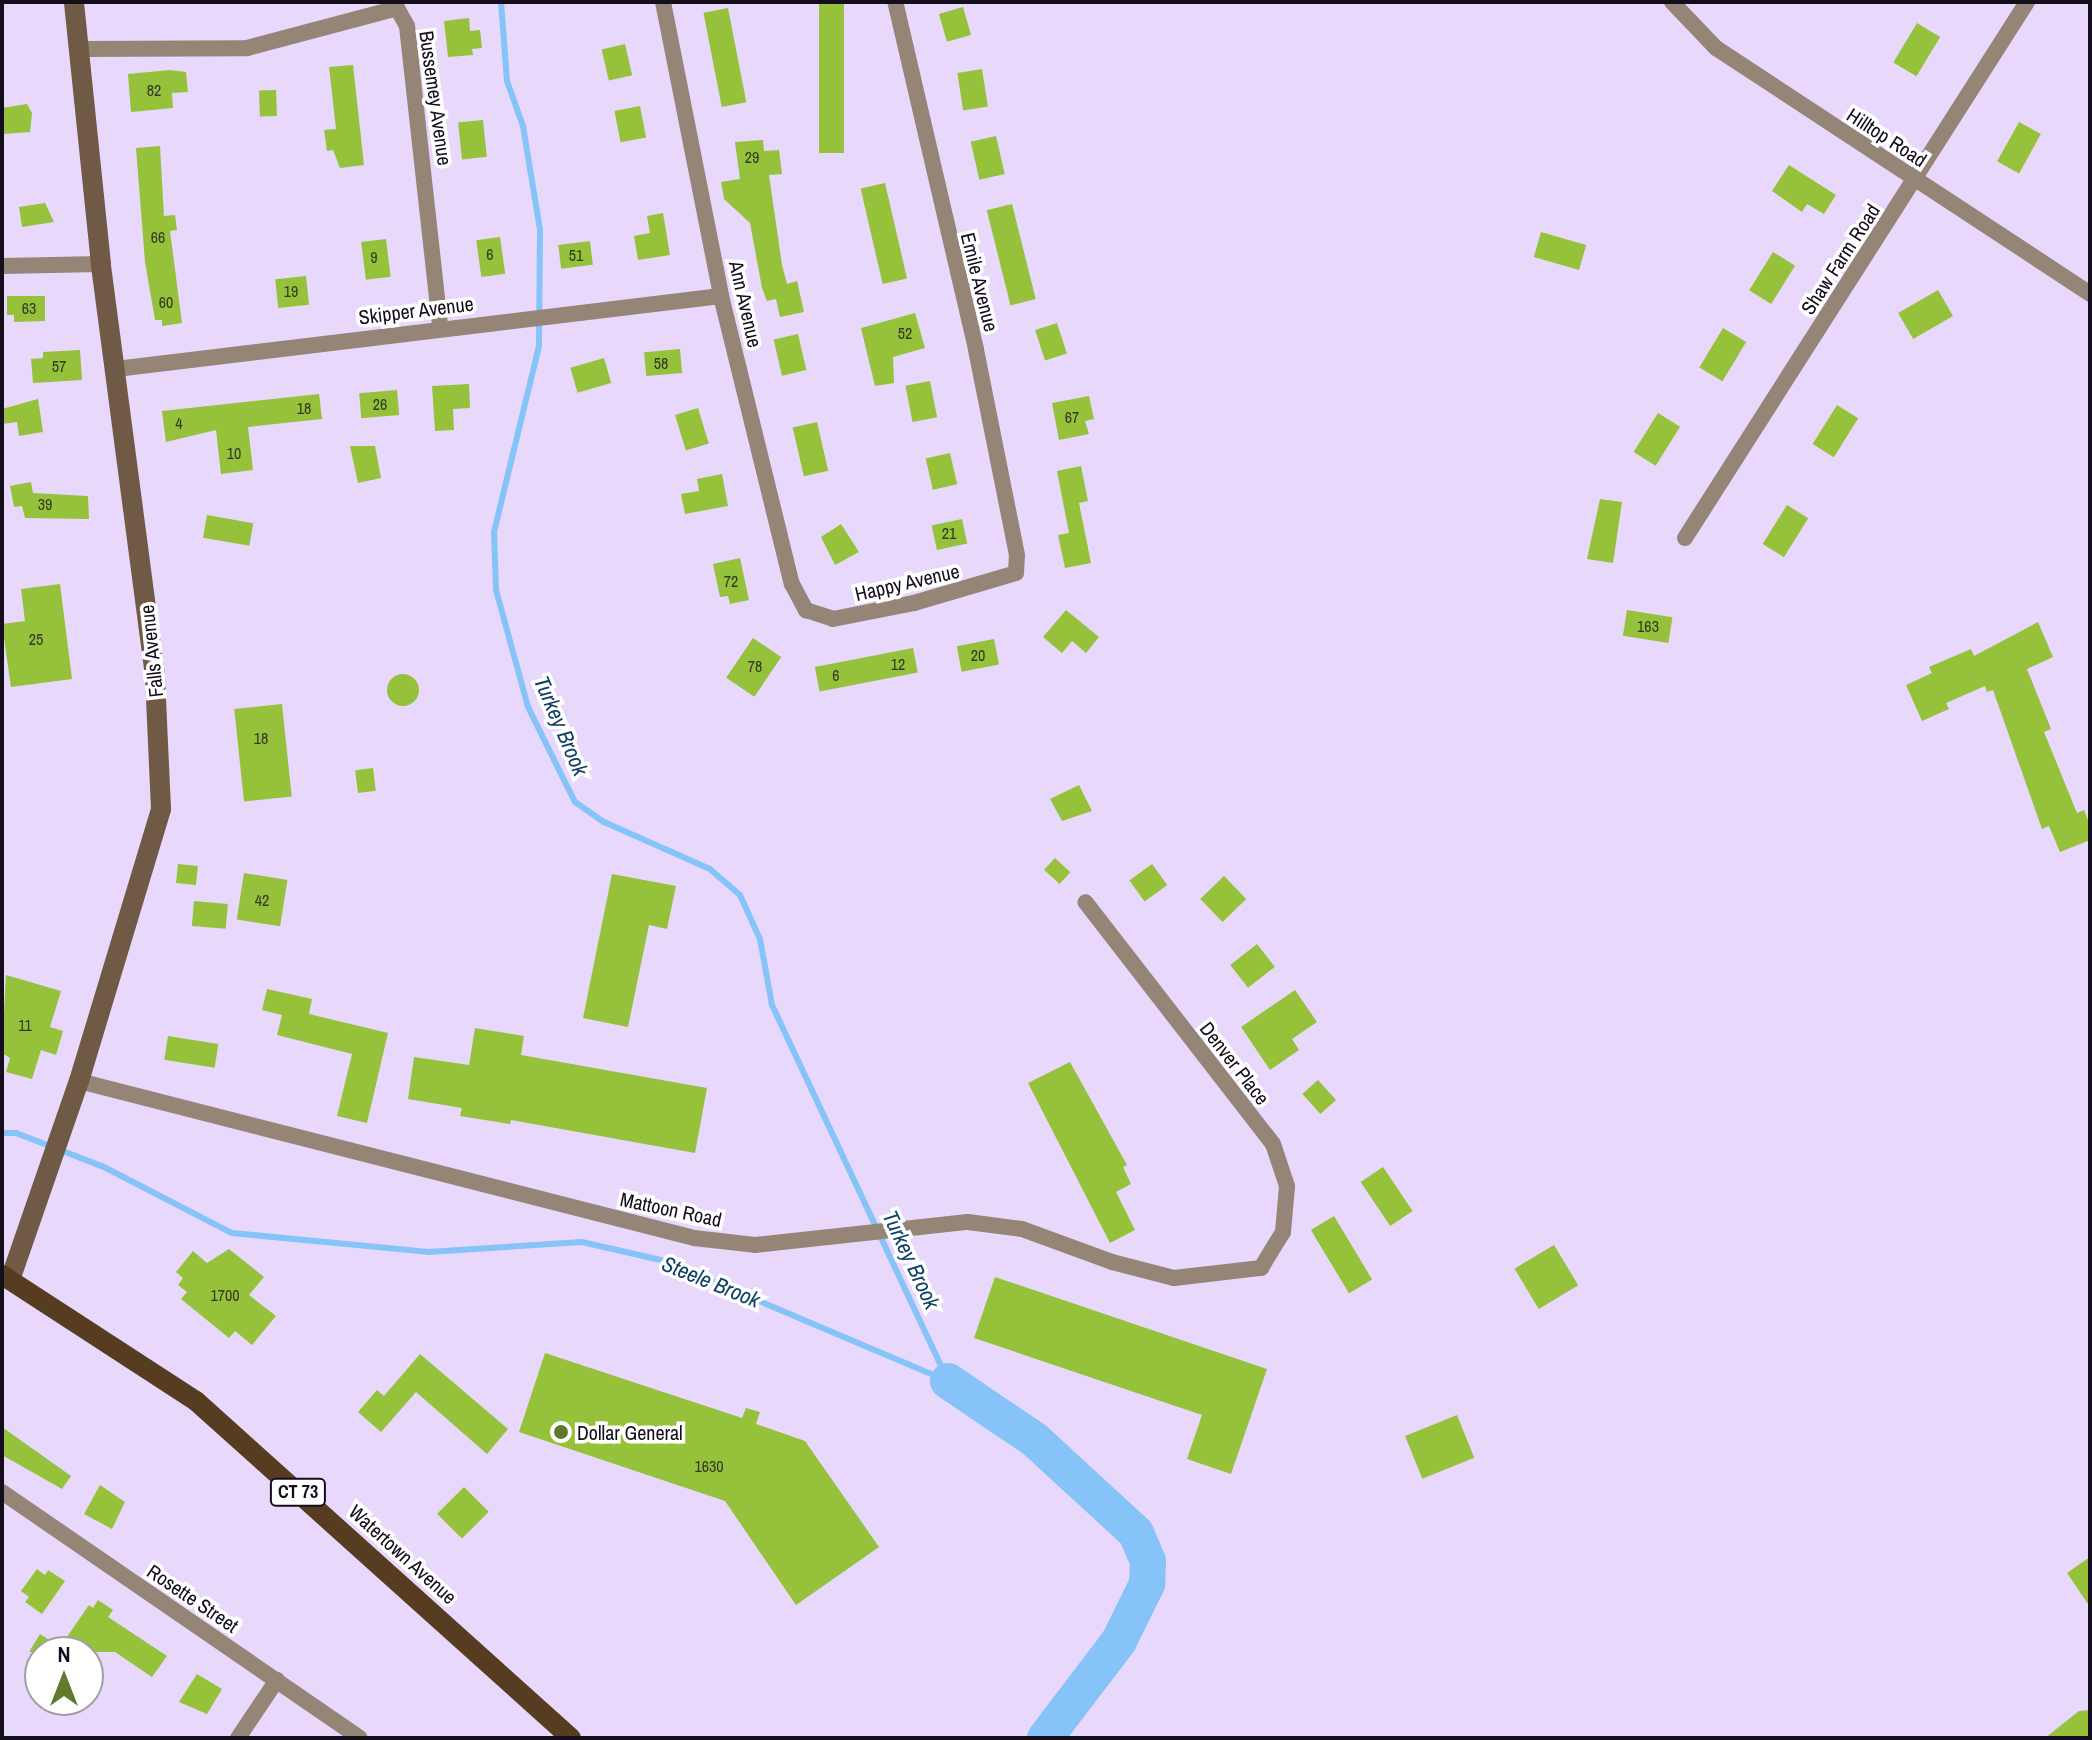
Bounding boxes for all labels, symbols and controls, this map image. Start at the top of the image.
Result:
street label: Bussemey Avenue [415,29,457,167]
house number: 82 [147,80,161,100]
street label: Hilltop Road [1843,102,1931,172]
house number: 29 [745,147,759,167]
street label: Shaw Farm Road [1795,199,1885,319]
house number: 66 [151,227,165,247]
street label: Emile Avenue [956,230,1004,334]
house number: 6 [486,244,494,264]
house number: 51 [569,245,583,265]
house number: 9 [370,247,378,267]
street label: Ann Avenue [724,258,768,350]
house number: 19 [284,281,298,301]
street label: Skipper Avenue [357,291,475,329]
house number: 60 [159,292,173,312]
house number: 63 [22,298,36,318]
house number: 52 [898,323,912,343]
house number: 58 [654,353,668,373]
house number: 57 [52,356,66,376]
house number: 26 [373,394,387,414]
house number: 18 [297,398,311,418]
house number: 67 [1065,407,1079,427]
house number: 4 [175,413,183,433]
house number: 10 [227,443,241,463]
house number: 39 [38,494,52,514]
house number: 21 [942,523,956,543]
street label: Happy Avenue [852,558,962,606]
house number: 72 [724,571,738,591]
street label: Falls Avenue [134,603,168,699]
house number: 163 [1637,616,1659,636]
house number: 25 [29,629,43,649]
house number: 20 [971,645,985,665]
house number: 12 [891,654,905,674]
house number: 78 [748,656,762,676]
house number: 6 [832,665,840,685]
water label: Turkey Brook [528,672,594,780]
house number: 18 [254,728,268,748]
house number: 42 [255,890,269,910]
house number: 11 [18,1015,32,1035]
street label: Denver Place [1195,1017,1275,1109]
street label: Mattoon Road [618,1187,724,1231]
water label: Turkey Brook [877,1207,945,1313]
water label: Steele Brook [658,1250,764,1314]
house number: 1700 [210,1285,240,1305]
place label: Dollar General [577,1420,683,1444]
marker: Dollar General [552,1423,570,1441]
house number: 1630 [694,1456,724,1476]
road number: CT 73 [268,1478,328,1506]
street label: Watertown Avenue [344,1499,462,1609]
street label: Rosette Street [143,1559,243,1637]
north arrow [24,1636,104,1716]
text: N [57,1639,71,1669]

